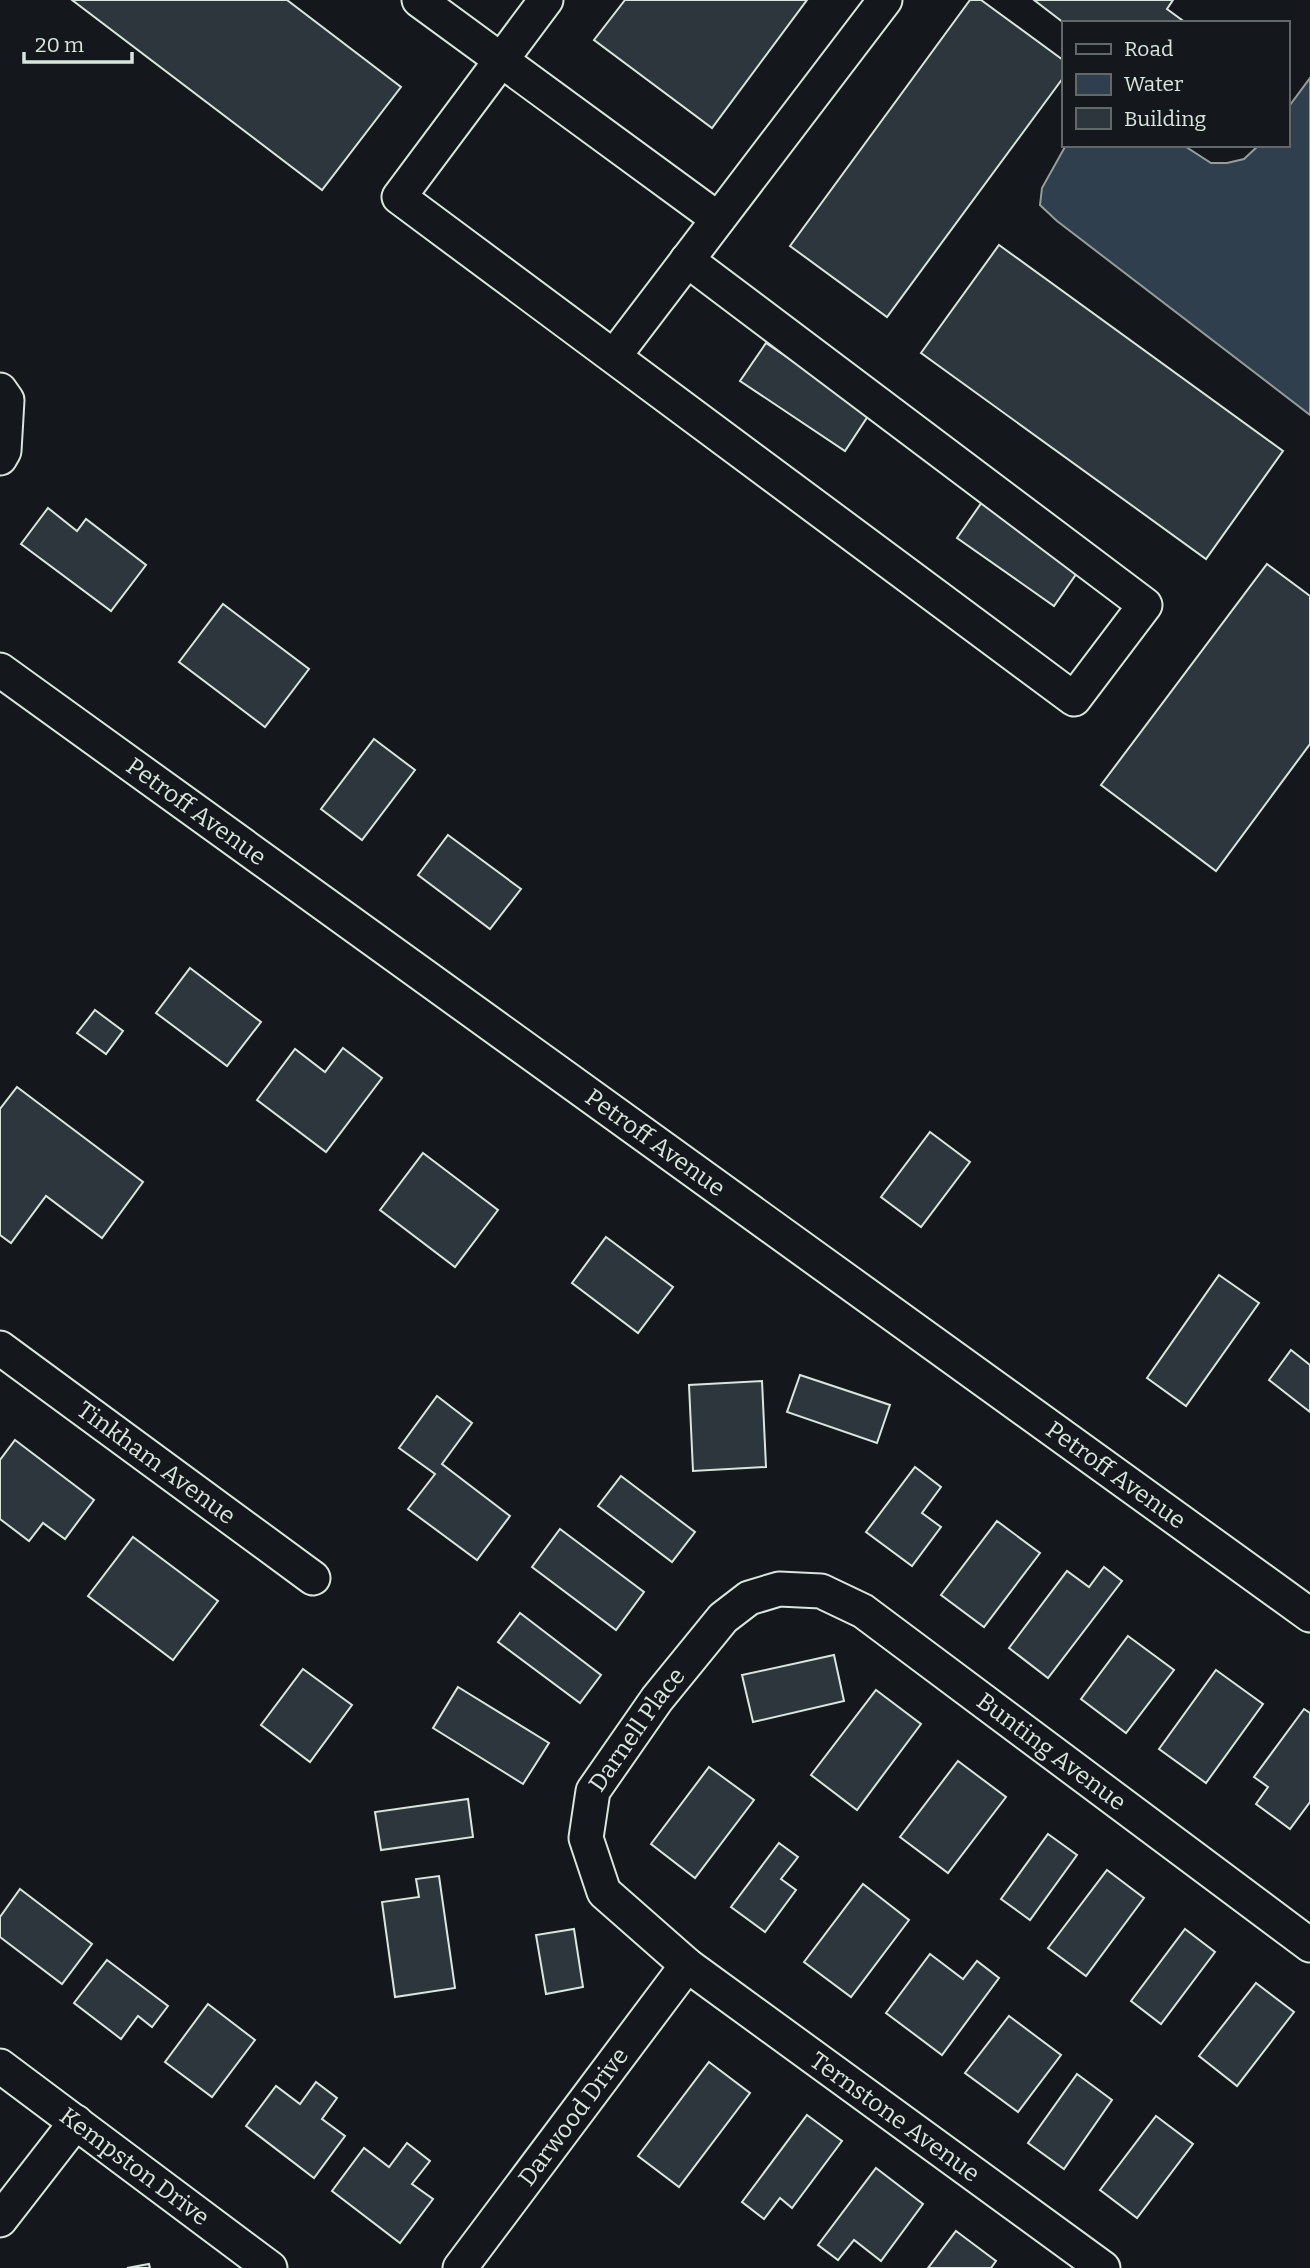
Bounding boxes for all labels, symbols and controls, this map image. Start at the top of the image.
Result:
scale bar [24,21,133,65]
legend [1062,21,1289,147]
text: 20 m [35,32,84,58]
text: Road [1124,36,1173,62]
text: Water [1124,71,1183,97]
text: Building [1124,106,1207,132]
street label: Petroff Avenue [121,752,271,871]
street label: Petroff Avenue [580,1083,730,1202]
street label: Tinkham Avenue [72,1396,241,1530]
street label: Petroff Avenue [1041,1415,1191,1535]
street label: Darnell Place [583,1662,691,1797]
street label: Bunting Avenue [971,1687,1131,1817]
street label: Darwood Drive [513,2042,634,2191]
street label: Ternstone Avenue [805,2046,985,2188]
street label: Kempston Drive [54,2102,215,2232]

